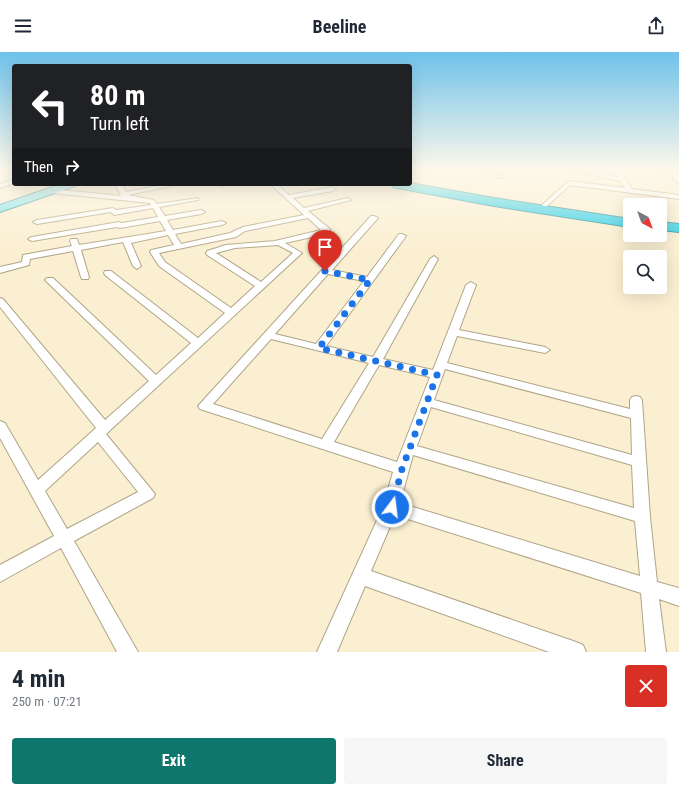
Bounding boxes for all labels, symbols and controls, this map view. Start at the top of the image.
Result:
icon: menu [12,15,34,37]
icon: share [645,15,667,37]
text: Beeline [313,16,366,37]
text: 80 m [90,79,146,112]
icon: left [24,80,76,132]
text: Turn left [90,113,149,134]
icon: right [61,156,83,178]
text: Then [24,158,53,176]
north arrow [623,198,667,242]
map controls [623,198,667,294]
pin [308,230,342,271]
icon: arrive [314,236,336,258]
button: search [623,250,667,294]
position arrow [371,486,413,528]
text: 4 min [12,665,65,693]
button: close [625,665,667,707]
text: 250 m · 07:21 [12,694,82,709]
button: Exit [12,738,336,784]
button: Share [344,738,667,784]

